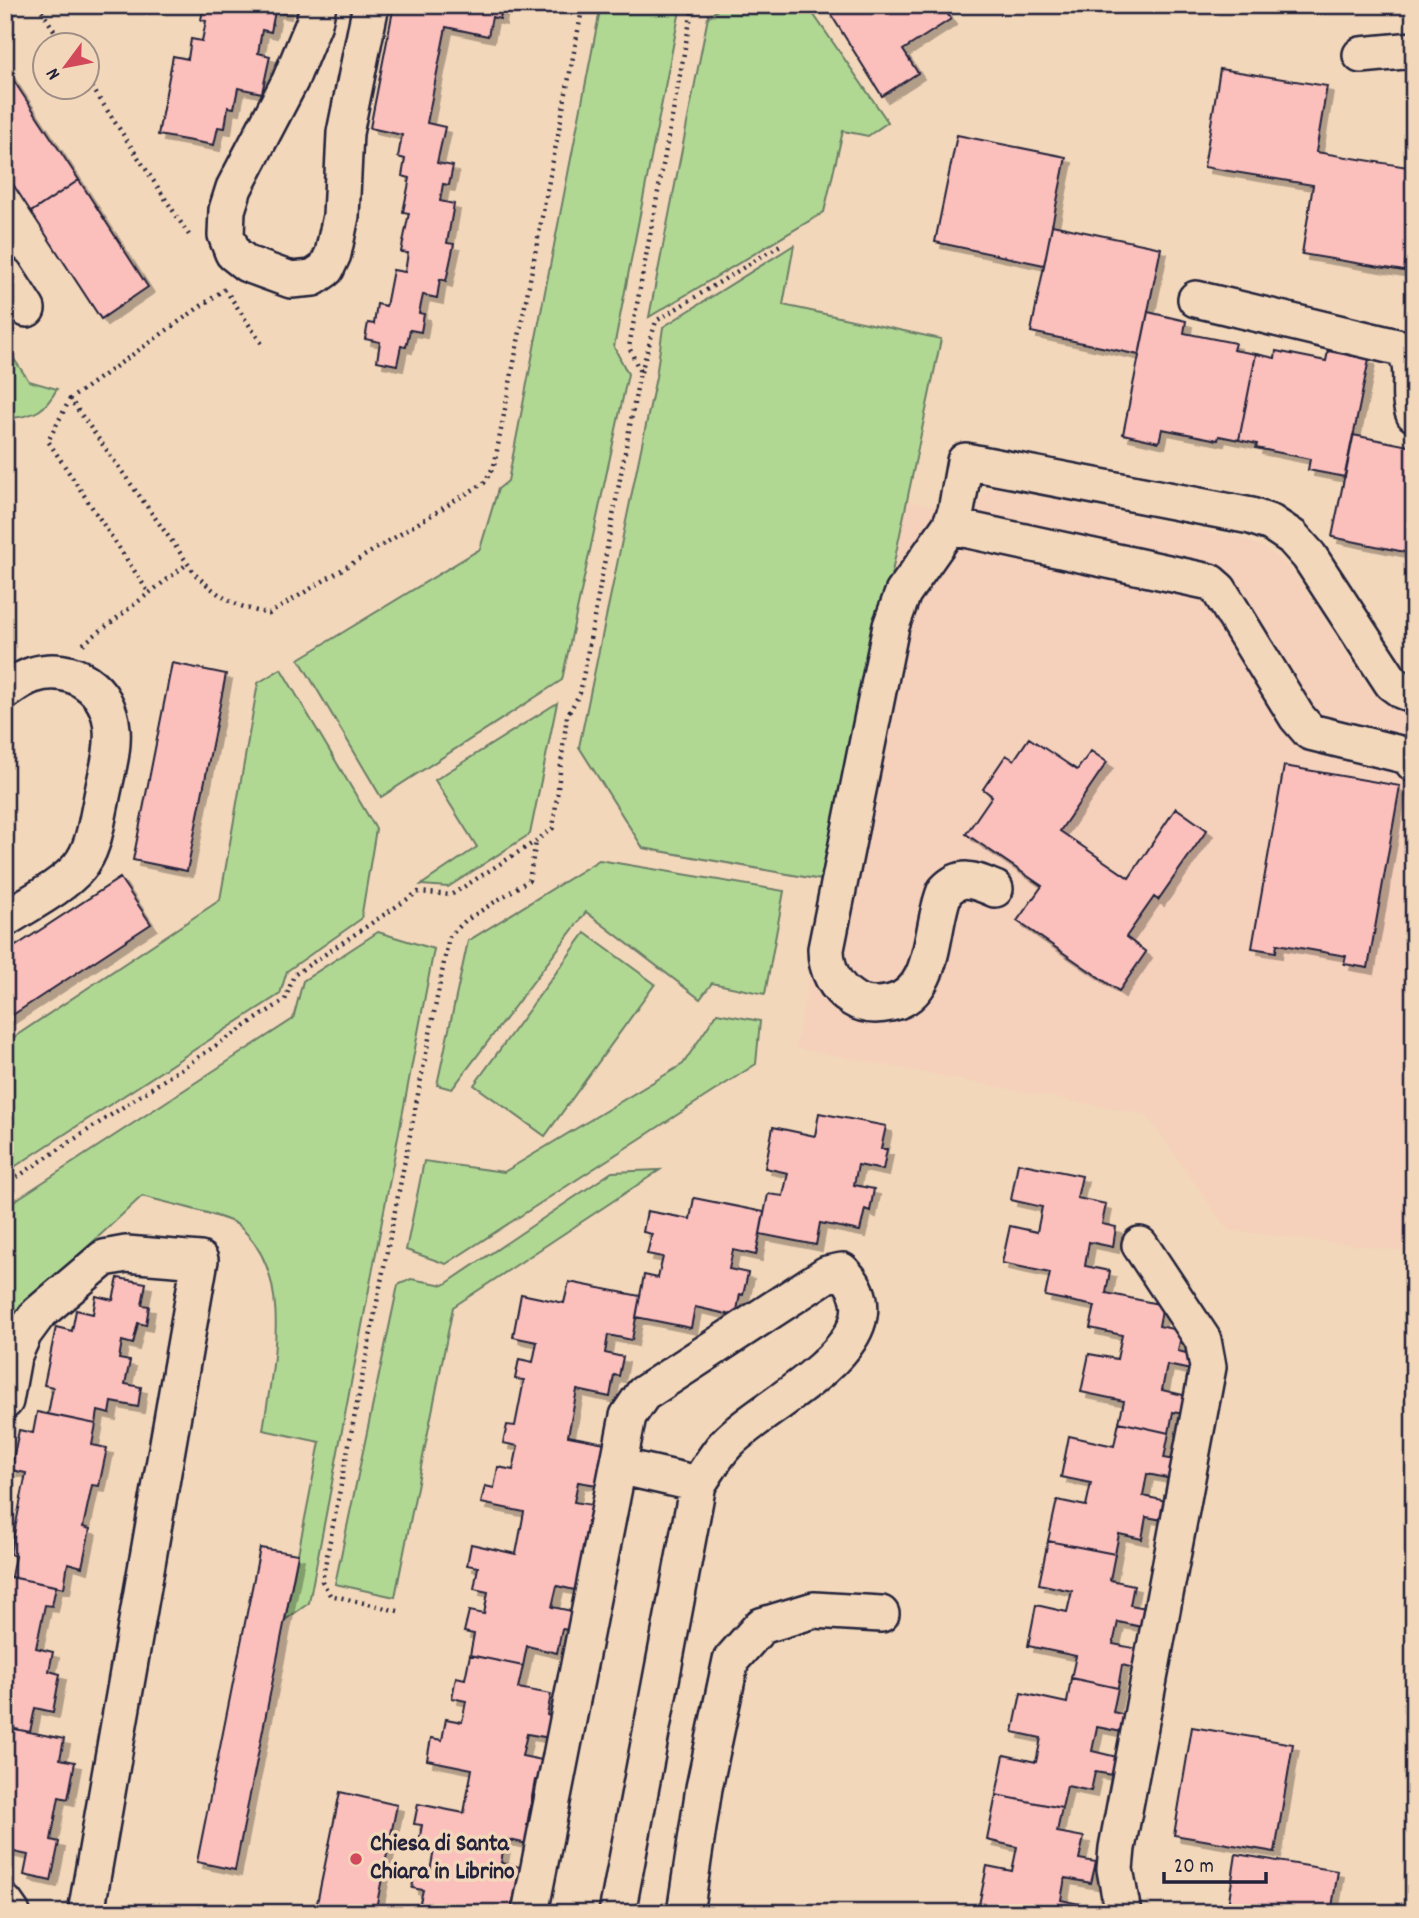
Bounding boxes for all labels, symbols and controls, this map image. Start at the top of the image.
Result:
north arrow [32,32,102,102]
text: N [41,62,68,84]
place label: Chiesa di Santa Chiara in Librino [370,1828,515,1890]
scale bar [1164,1841,1265,1885]
marker: Chiesa di Santa Chiara in Librino [348,1851,364,1867]
text: 20 m [1174,1853,1214,1883]

